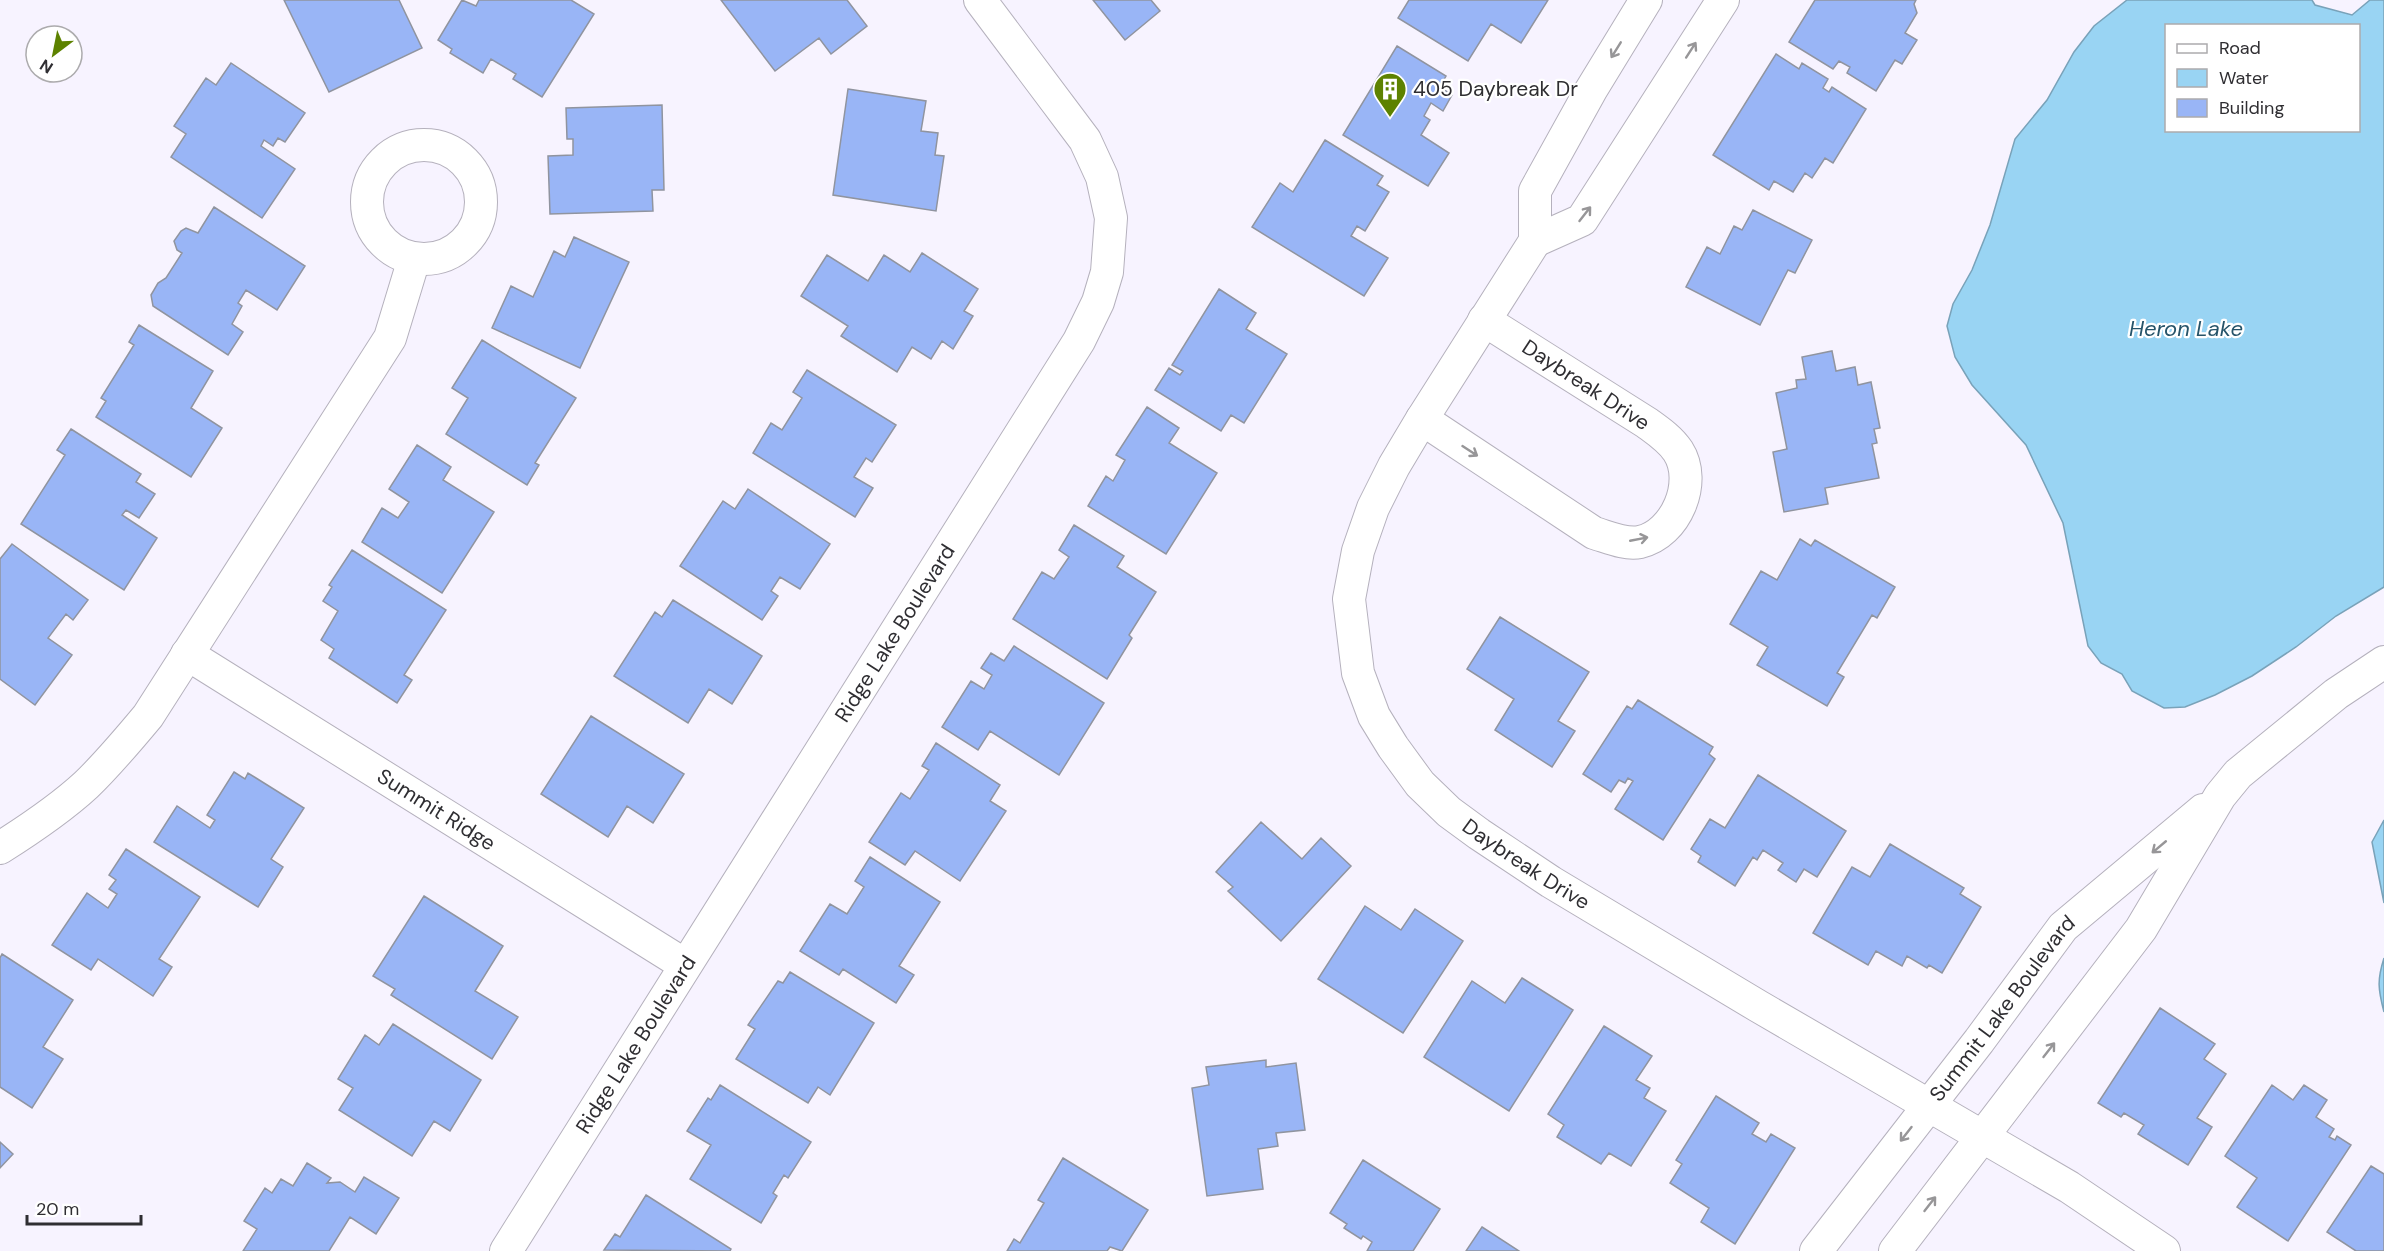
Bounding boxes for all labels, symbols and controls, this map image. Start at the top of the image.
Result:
north arrow [24,24,84,84]
legend [2165,24,2360,132]
text: Road [2219,36,2261,60]
one-way arrow [1609,41,1621,58]
one-way arrow [1685,42,1697,59]
text: N [36,54,57,78]
text: Water [2219,66,2269,90]
building icon: 405 Daybreak Dr [1372,71,1408,118]
place label: 405 Daybreak Dr [1413,75,1578,103]
text: Building [2219,96,2284,120]
one-way arrow [1578,206,1591,222]
water label: Heron Lake [2129,314,2243,343]
street label: Daybreak Drive [1517,333,1655,437]
one-way arrow [1462,445,1478,457]
one-way arrow [1629,533,1648,544]
street label: Ridge Lake Boulevard [828,539,962,728]
street label: Summit Ridge [372,762,501,857]
street label: Daybreak Drive [1457,812,1595,916]
one-way arrow [2151,841,2167,854]
street label: Summit Lake Boulevard [1923,909,2081,1107]
street label: Ridge Lake Boulevard [569,950,703,1139]
one-way arrow [2043,1042,2056,1058]
one-way arrow [1900,1125,1913,1141]
scale bar [27,1188,141,1226]
text: 20 m [36,1197,79,1221]
one-way arrow [1924,1197,1937,1213]

